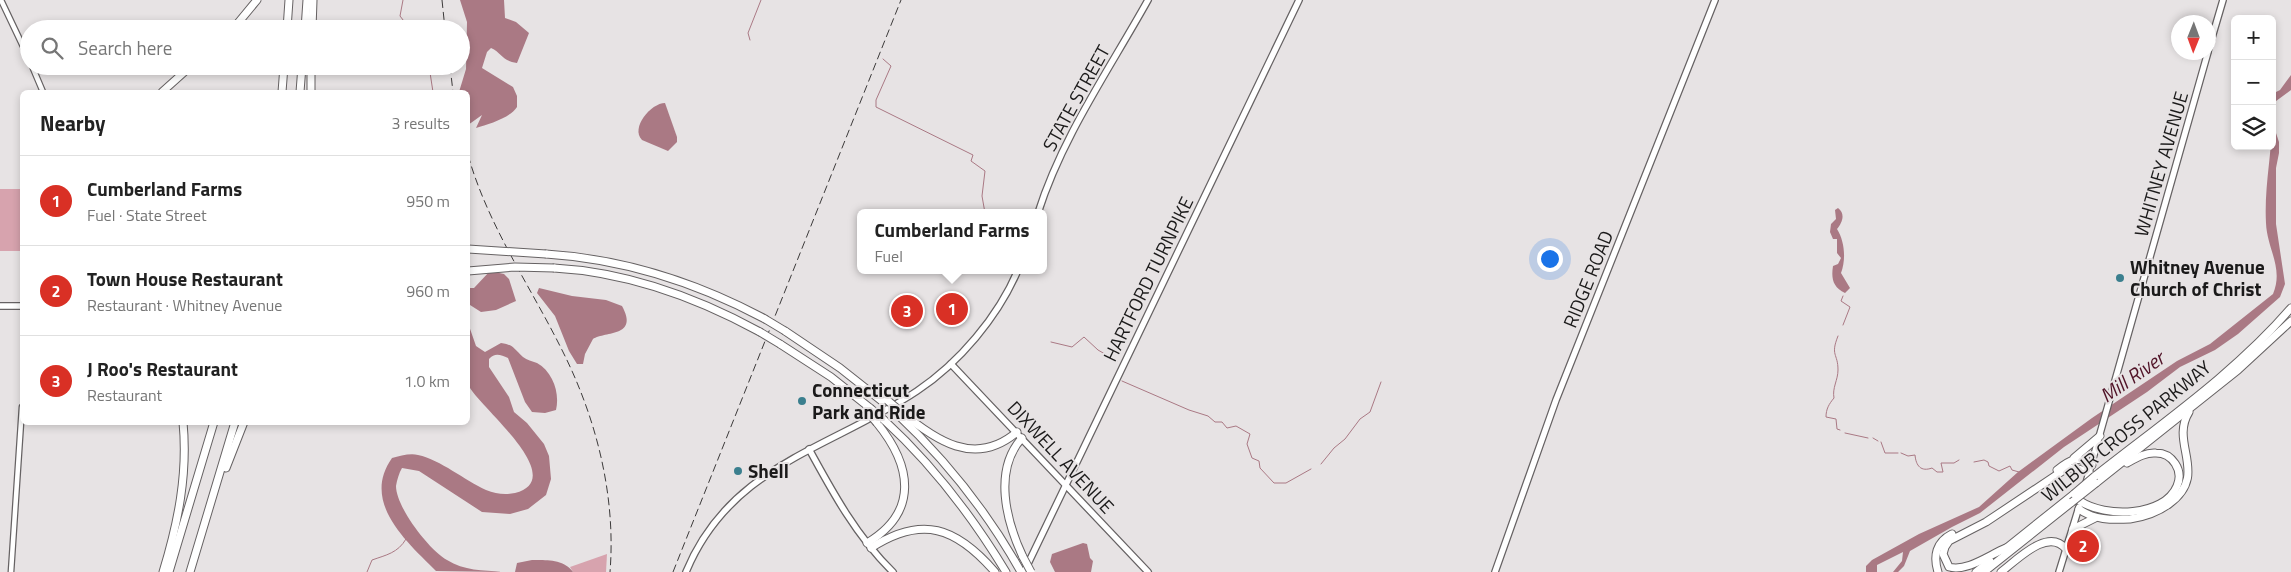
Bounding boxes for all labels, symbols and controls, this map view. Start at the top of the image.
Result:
north arrow [2171,15,2216,60]
map controls [2231,15,2276,150]
button: + [2231,15,2276,60]
search box [20,20,470,75]
text: Search here [78,33,172,62]
icon: search [38,34,66,62]
street label: STATE STREET [1034,39,1117,156]
button: − [2231,60,2276,105]
street label: WHITNEY AVENUE [2126,88,2195,240]
button: layers [2231,105,2276,150]
text: Nearby [40,107,105,139]
text: 3 results [391,111,450,135]
text: Cumberland Farms [87,174,242,203]
text: 1 [52,189,60,213]
text: 950 m [406,189,450,213]
street label: HARTFORD TURNPIKE [1095,191,1200,366]
text: Fuel · State Street [87,203,207,227]
popup [857,209,1047,274]
text: Cumberland Farms [874,215,1030,244]
street label: RIDGE ROAD [1555,226,1620,332]
text: Fuel [874,244,903,268]
your location [1537,246,1563,272]
place label: Whitney Avenue Church of Christ [2130,252,2265,303]
text: Town House Restaurant [87,264,283,293]
marker: Whitney Avenue Church of Christ [2114,272,2126,284]
text: 2 [52,279,60,303]
text: 960 m [406,279,450,303]
pin: 1 [936,290,968,328]
pin: 3 [891,292,923,330]
text: Restaurant · Whitney Avenue [87,293,282,317]
water label: Mill River [2093,342,2172,410]
street label: WILBUR CROSS PARKWAY [2034,352,2218,508]
text: J Roo's Restaurant [87,354,238,383]
text: 3 [52,369,60,393]
text: 1.0 km [404,369,450,393]
place label: Connecticut Park and Ride [812,375,926,426]
text: Restaurant [87,383,162,407]
street label: DIXWELL AVENUE [1001,394,1121,520]
marker: Connecticut Park and Ride [796,395,808,407]
place label: Shell [748,456,789,485]
marker: Shell [732,465,744,477]
pin: 2 [2067,527,2099,565]

